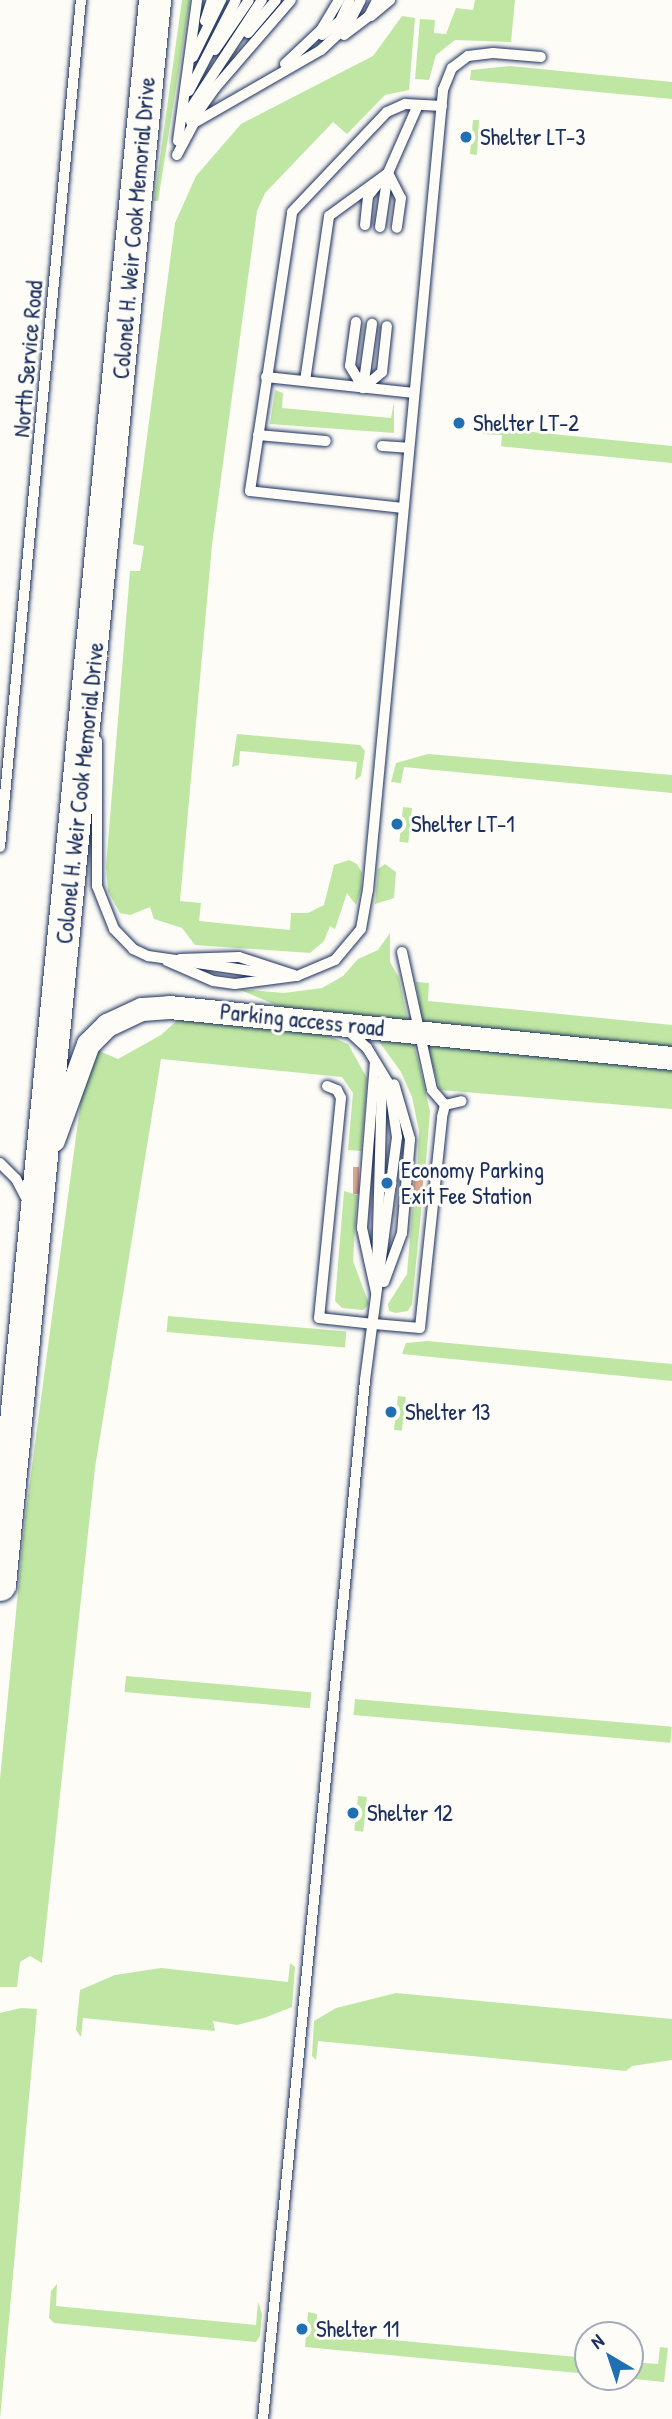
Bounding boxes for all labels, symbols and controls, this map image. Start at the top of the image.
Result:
street label: Colonel H. Weir Cook Memorial Drive [107,76,161,380]
place label: Shelter LT-3 [480,123,586,151]
marker: Shelter LT-3 [458,129,474,145]
street label: North Service Road [7,279,49,439]
place label: Shelter LT-2 [473,409,579,437]
marker: Shelter LT-2 [451,415,467,431]
street label: Colonel H. Weir Cook Memorial Drive [50,641,110,945]
place label: Shelter LT-1 [411,810,515,838]
marker: Shelter LT-1 [389,816,405,832]
street label: Parking access road [219,998,385,1042]
place label: Economy Parking Exit Fee Station [401,1156,544,1210]
marker: Economy Parking Exit Fee Station [379,1175,395,1191]
place label: Shelter 13 [405,1398,490,1426]
marker: Shelter 13 [383,1404,399,1420]
place label: Shelter 12 [367,1799,453,1827]
marker: Shelter 12 [345,1805,361,1821]
place label: Shelter 11 [316,2315,399,2343]
marker: Shelter 11 [294,2321,310,2337]
north arrow [574,2321,644,2391]
text: N [585,2328,609,2355]

